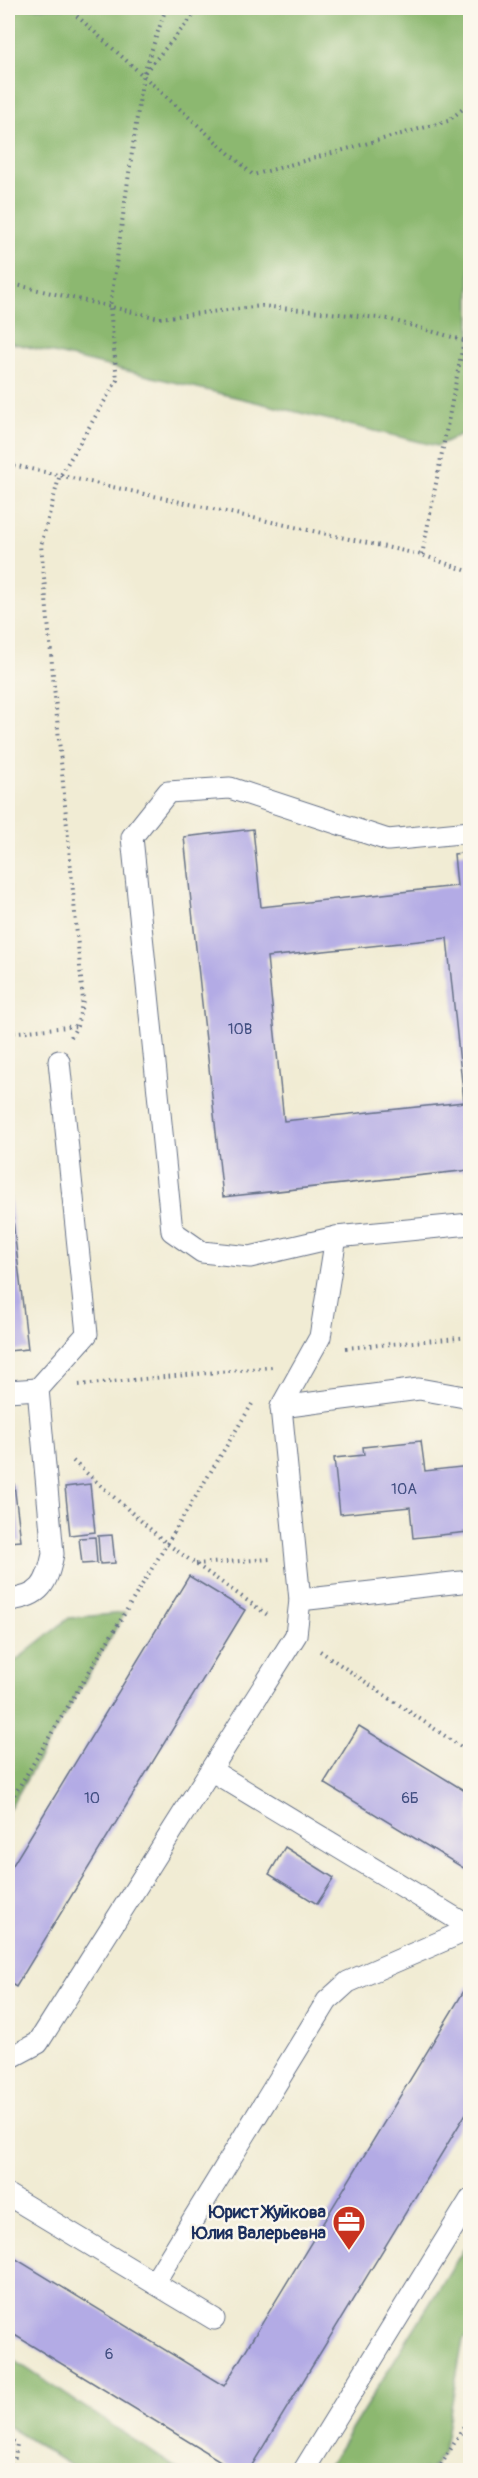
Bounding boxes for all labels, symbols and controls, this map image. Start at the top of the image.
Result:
house number: 10В [228,1020,252,1039]
house number: 10А [391,1480,417,1499]
house number: 10 [84,1789,100,1808]
house number: 6Б [401,1789,419,1808]
place label: Юрист Жуйкова Юлия Валерьевна [191,2201,327,2245]
office icon: Юрист Жуйкова Юлия Валерьевна [331,2204,367,2251]
house number: 6 [105,2345,113,2364]

